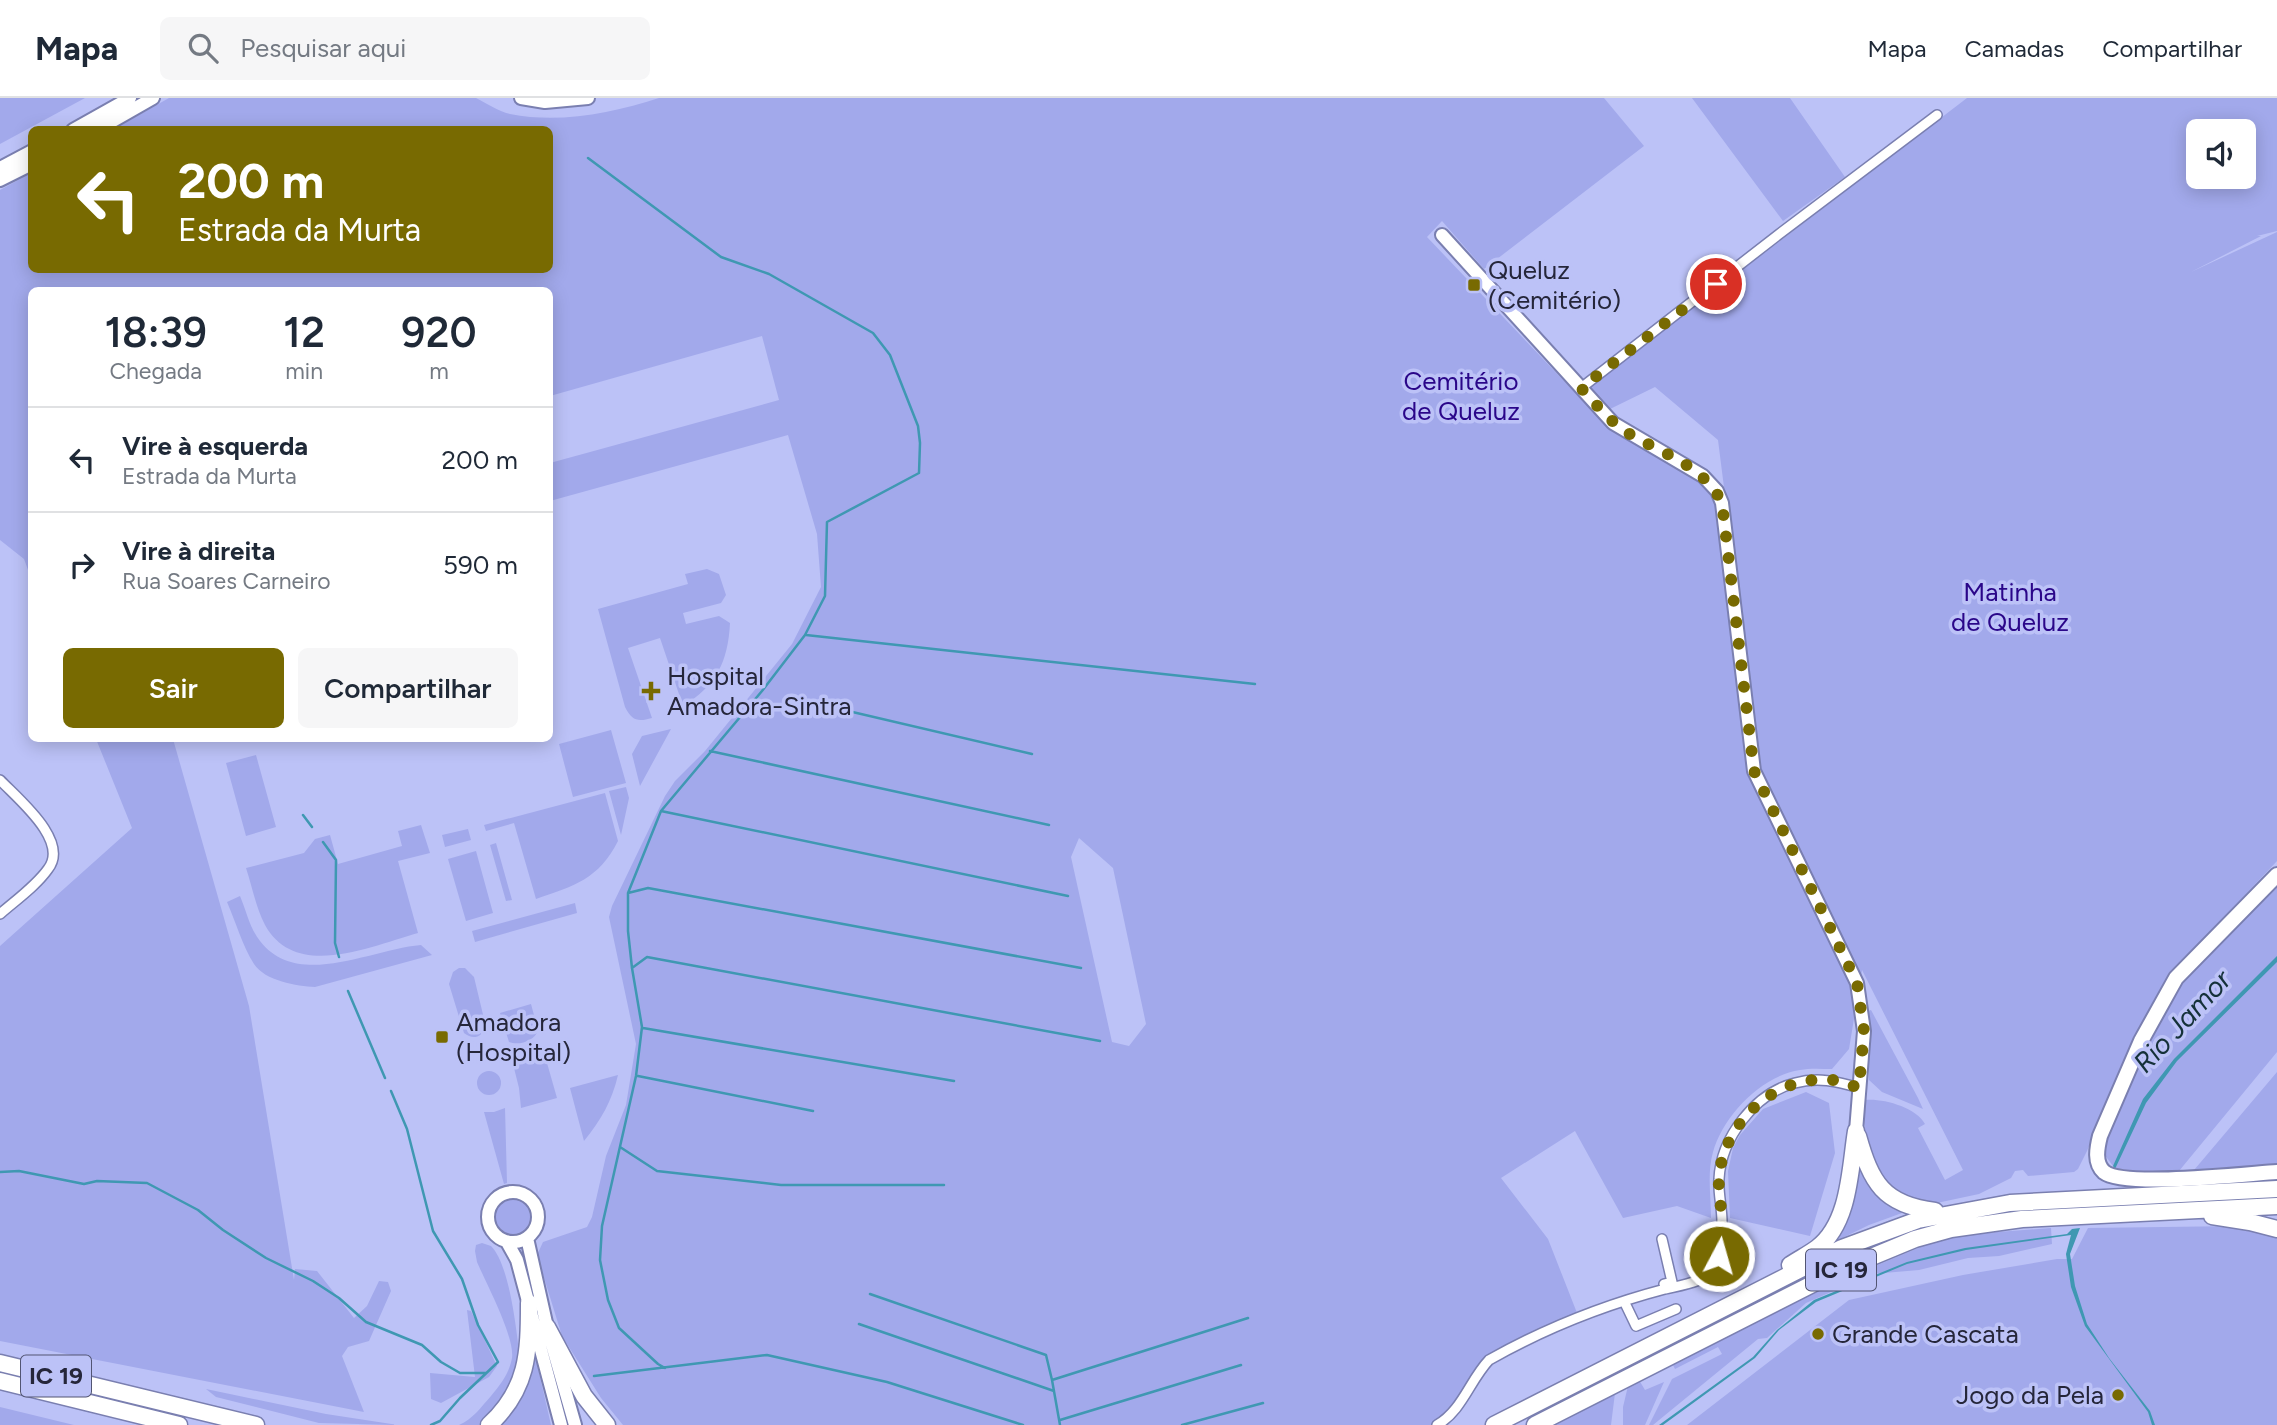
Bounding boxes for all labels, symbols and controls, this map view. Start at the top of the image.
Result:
search box [160,17,650,80]
text: Mapa [35,29,118,68]
icon: search [184,29,222,67]
text: Pesquisar aqui [240,32,406,64]
text: Mapa [1867,34,1926,63]
text: Camadas [1964,34,2064,63]
text: Compartilhar [2102,34,2242,63]
map controls [2186,119,2256,189]
button: sound [2186,119,2256,189]
text: 200 m [178,151,324,210]
icon: left [63,154,154,245]
text: Estrada da Murta [178,211,421,249]
place label: Queluz (Cemitério) [1488,254,1621,316]
pin [1686,254,1746,314]
icon: arrive [1697,265,1735,303]
marker: Queluz (Cemitério) [1466,277,1482,293]
text: 18:39 [104,307,207,358]
text: 12 [283,307,325,358]
text: 920 [401,307,477,358]
text: Chegada [109,357,202,385]
text: min [285,357,323,385]
text: m [429,357,449,385]
park label: Cemitério de Queluz [1402,365,1520,427]
text: Vire à esquerda [122,430,308,462]
icon: left [63,441,101,479]
text: 200 m [442,444,518,476]
text: Estrada da Murta [122,462,297,490]
text: Vire à direita [122,535,275,567]
icon: right [63,546,101,584]
text: 590 m [443,549,518,581]
text: Rua Soares Carneiro [122,567,331,595]
park label: Matinha de Queluz [1951,576,2069,638]
button: Sair [63,648,284,728]
button: Compartilhar [298,648,518,728]
place label: Hospital Amadora-Sintra [667,660,852,722]
marker: Hospital Amadora-Sintra [641,681,661,701]
water label: Rio Jamor [2126,962,2239,1079]
place label: Amadora (Hospital) [456,1006,571,1068]
marker: Amadora (Hospital) [434,1029,450,1045]
position arrow [1682,1219,1756,1293]
road number: IC 19 [1806,1250,1876,1290]
place label: Grande Cascata [1832,1318,2019,1350]
marker: Grande Cascata [1810,1326,1826,1342]
road number: IC 19 [21,1356,91,1396]
place label: Jogo da Pela [1956,1379,2104,1411]
marker: Jogo da Pela [2110,1387,2126,1403]

